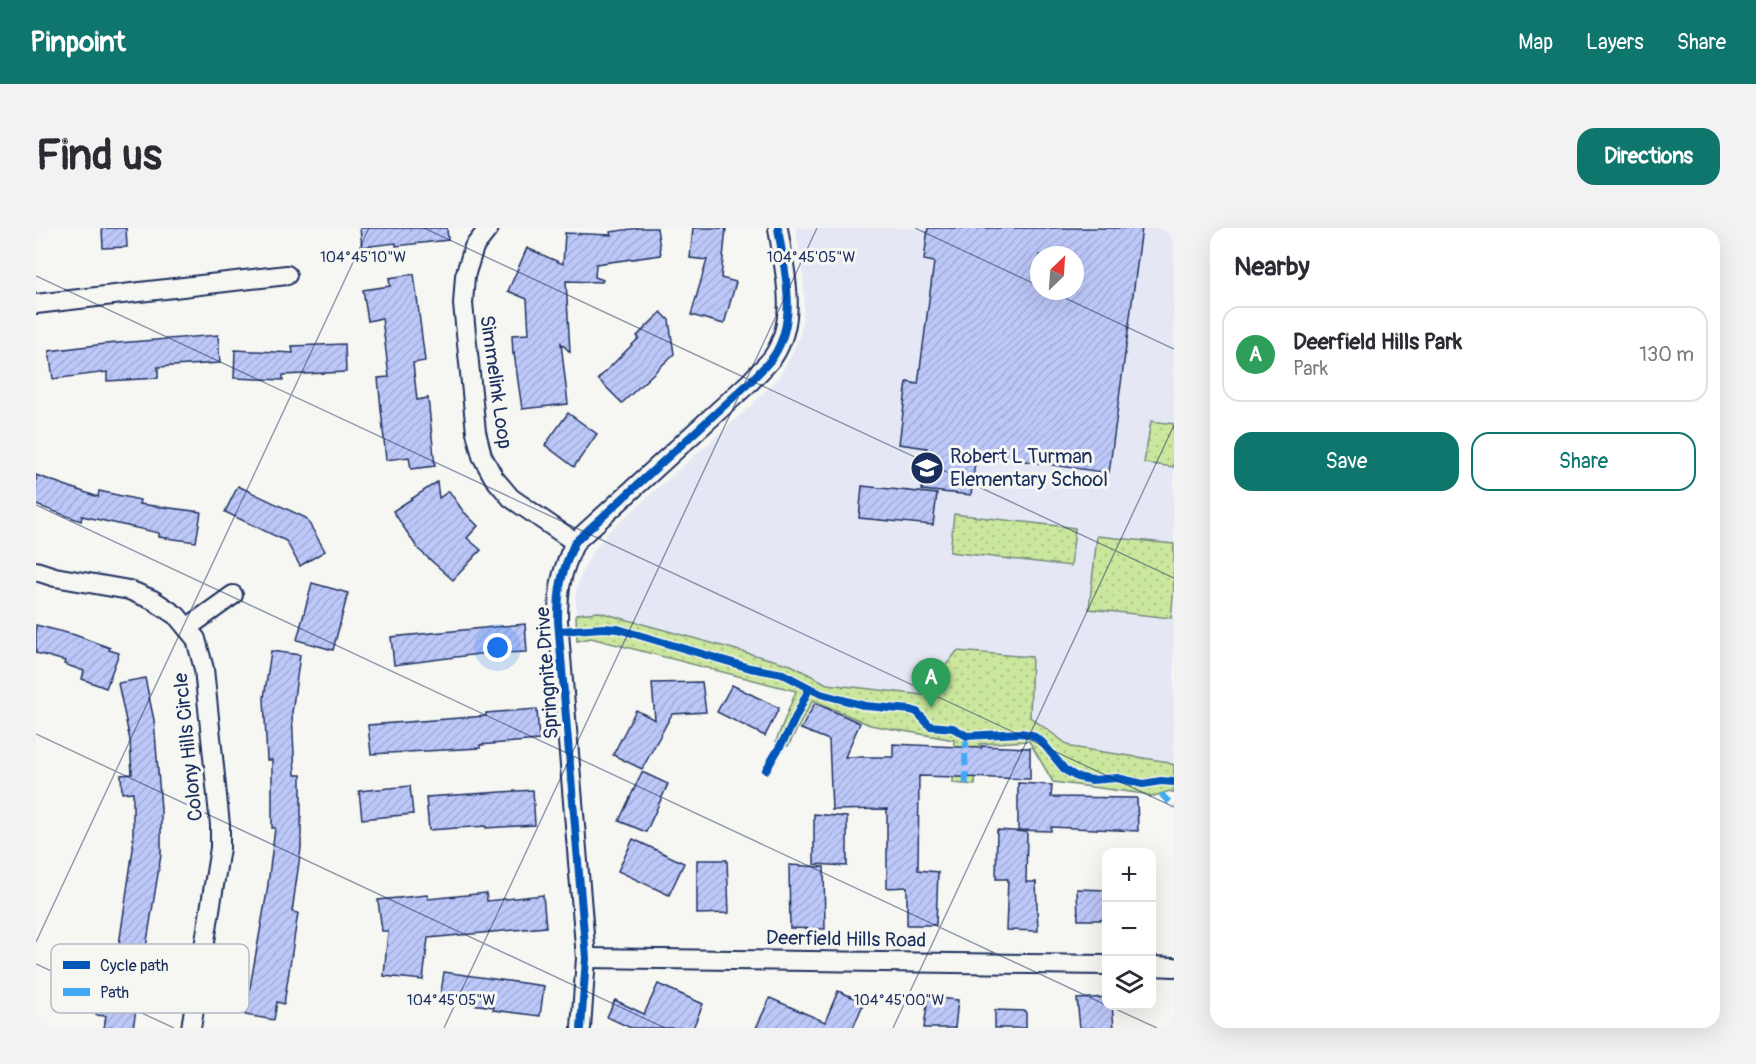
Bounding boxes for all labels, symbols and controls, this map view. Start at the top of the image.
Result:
text: Pinpoint [30,25,126,60]
text: Map [1518,29,1553,56]
text: Layers [1586,29,1644,56]
text: Share [1677,29,1726,56]
button: Directions [1577,128,1720,185]
text: Find us [36,130,162,182]
north arrow [1030,246,1084,300]
text: 104°45'10"W [320,248,406,267]
text: 104°45'05"W [767,248,855,267]
text: Nearby [1234,251,1310,283]
street label: Simmelink Loop [474,314,518,450]
text: Deerfield Hills Park [1293,328,1462,356]
text: A [1249,342,1262,367]
text: 130 m [1639,342,1694,367]
text: Park [1293,356,1328,381]
button: Save [1234,432,1459,491]
button: Share [1471,432,1696,491]
place label: Robert L Turman Elementary School [950,444,1108,492]
school or university icon: Robert L Turman Elementary School [909,450,945,486]
street label: Springnite Drive [530,606,564,740]
your location [483,633,512,662]
pin: A [912,658,950,708]
street label: Colony Hills Circle [168,671,208,822]
map controls [1102,848,1156,1010]
button: + [1102,848,1156,902]
button: − [1102,902,1156,956]
street label: Deerfield Hills Road [766,925,926,953]
legend [51,944,249,1013]
text: Cycle path [100,956,168,976]
button: layers [1102,956,1156,1010]
text: Path [100,983,129,1003]
text: 104°45'05"W [407,991,495,1010]
text: 104°45'00"W [854,991,944,1010]

